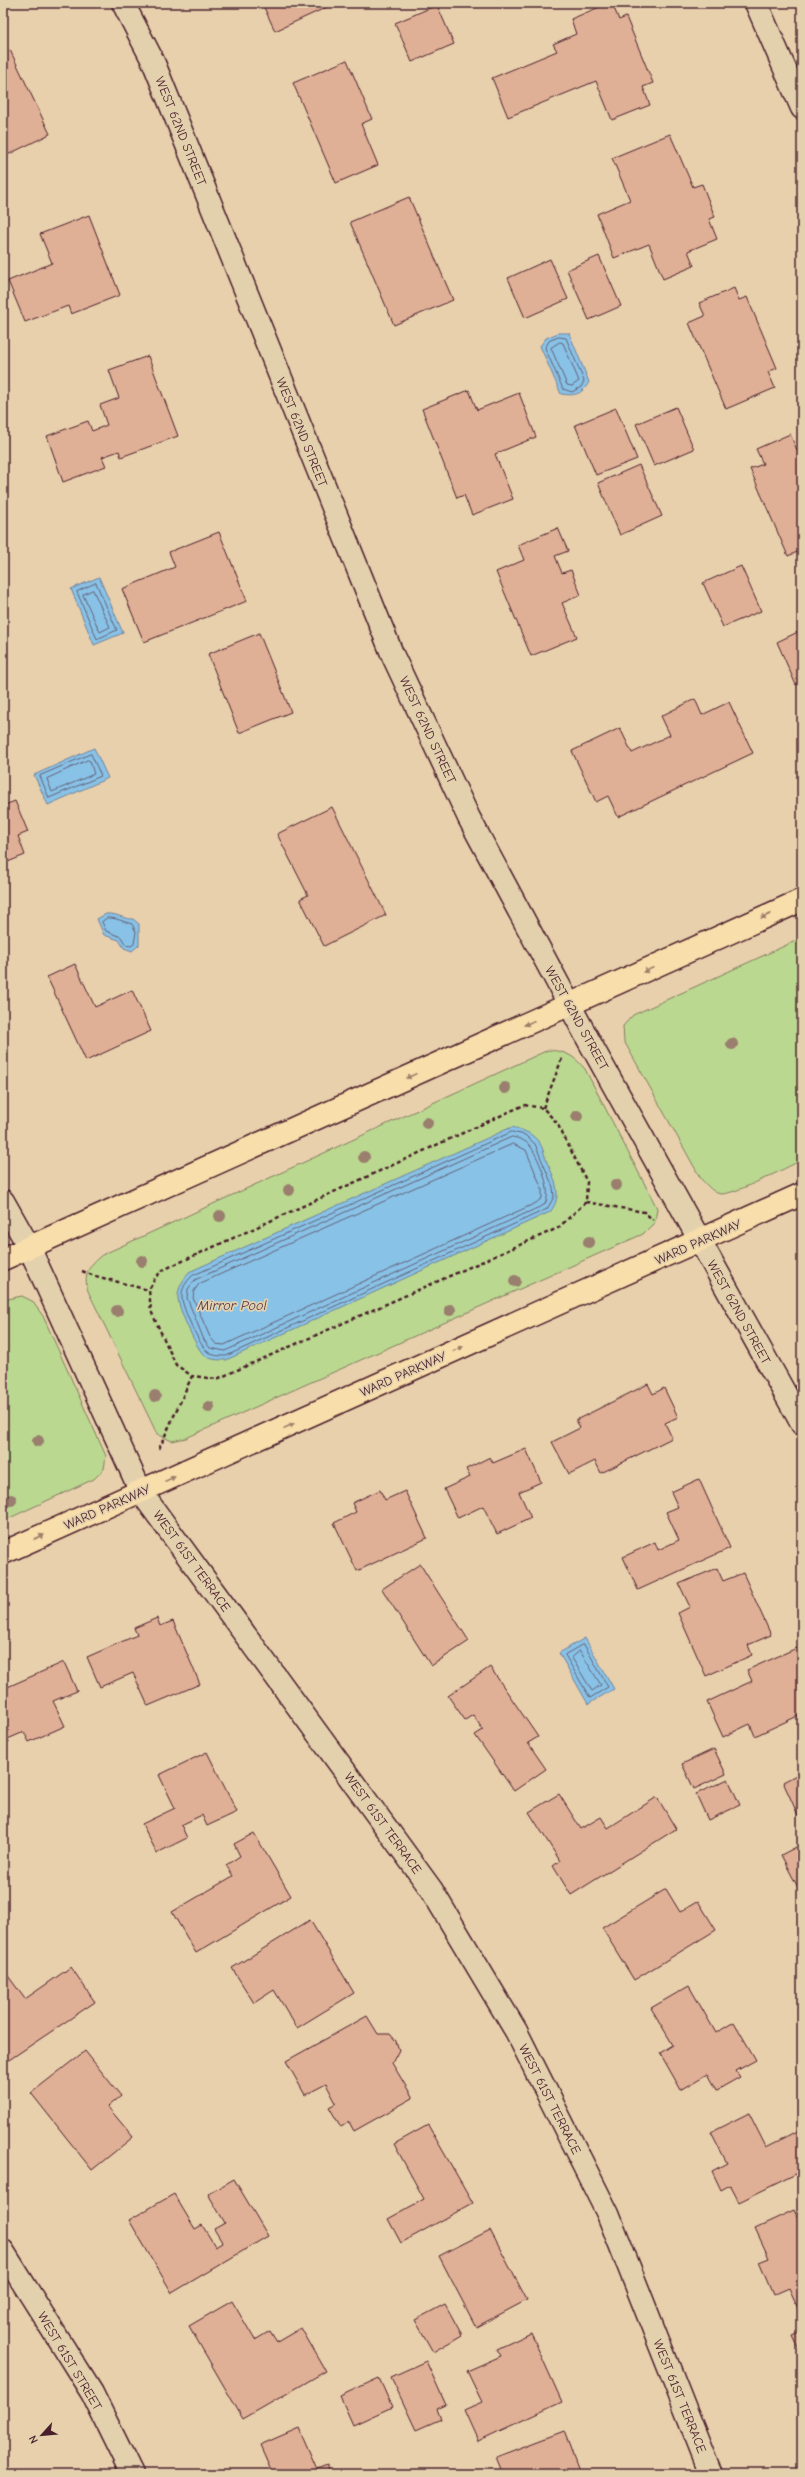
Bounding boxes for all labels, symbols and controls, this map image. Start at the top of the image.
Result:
street label: WEST 62ND STREET [152,74,210,188]
street label: WEST 62ND STREET [273,375,331,489]
street label: WEST 62ND STREET [397,674,460,786]
one-way arrow [760,914,772,920]
street label: WEST 62ND STREET [542,963,612,1073]
one-way arrow [641,967,653,973]
one-way arrow [524,1020,535,1026]
one-way arrow [405,1073,416,1079]
street label: WARD PARKWAY [653,1216,744,1268]
street label: WEST 62ND STREET [704,1257,774,1367]
water label: Mirror Pool [197,1297,267,1314]
one-way arrow [453,1346,465,1352]
street label: WARD PARKWAY [358,1348,449,1400]
one-way arrow [283,1422,295,1428]
one-way arrow [164,1475,176,1482]
street label: WARD PARKWAY [62,1481,153,1533]
street label: WEST 61ST TERRACE [150,1507,234,1615]
one-way arrow [33,1534,45,1540]
street label: WEST 61ST TERRACE [341,1769,425,1877]
street label: WEST 61ST TERRACE [516,2042,584,2157]
street label: WEST 61ST STREET [35,2309,105,2413]
street label: WEST 61ST TERRACE [650,2337,710,2455]
north arrow [22,2415,62,2455]
text: N [26,2433,41,2445]

